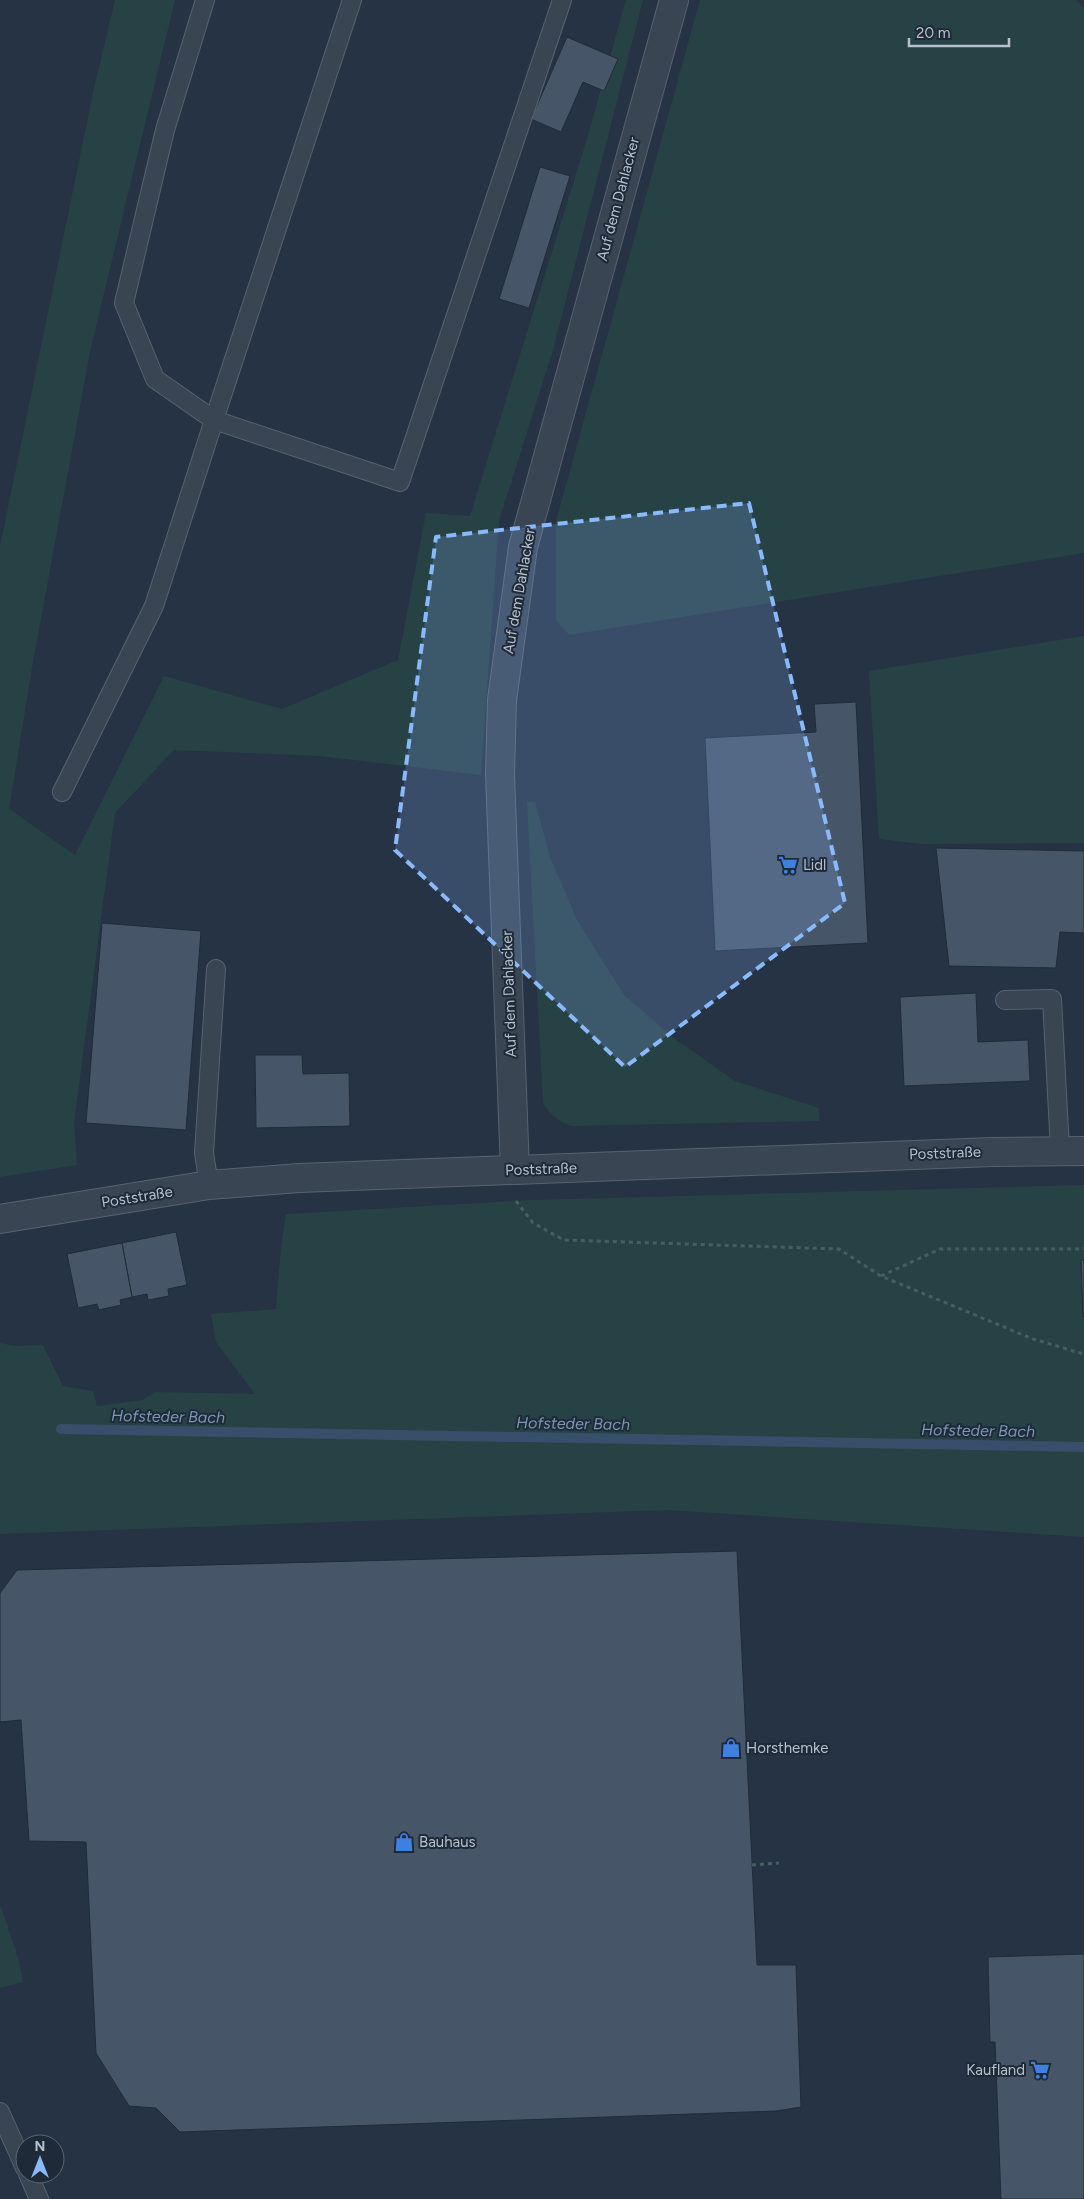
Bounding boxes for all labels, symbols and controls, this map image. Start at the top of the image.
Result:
scale bar [909,15,1009,47]
text: 20 m [916,24,950,42]
street label: Auf dem Dahlacker [593,135,643,263]
street label: Auf dem Dahlacker [499,527,539,655]
supermarket icon: Lidl [777,854,799,876]
place label: Lidl [803,856,826,874]
street label: Auf dem Dahlacker [498,930,520,1058]
street label: Poststraße [909,1143,981,1163]
street label: Poststraße [505,1159,577,1179]
street label: Poststraße [100,1182,174,1212]
water label: Hofsteder Bach [111,1406,225,1427]
water label: Hofsteder Bach [516,1413,630,1434]
water label: Hofsteder Bach [921,1420,1035,1441]
shop icon: Horsthemke [720,1737,742,1759]
place label: Horsthemke [746,1739,828,1757]
shop icon: Bauhaus [393,1831,415,1853]
place label: Bauhaus [419,1833,476,1851]
supermarket icon: Kaufland [1029,2059,1051,2081]
place label: Kaufland [966,2061,1025,2079]
north arrow [15,2134,65,2184]
text: N [35,2138,45,2155]

